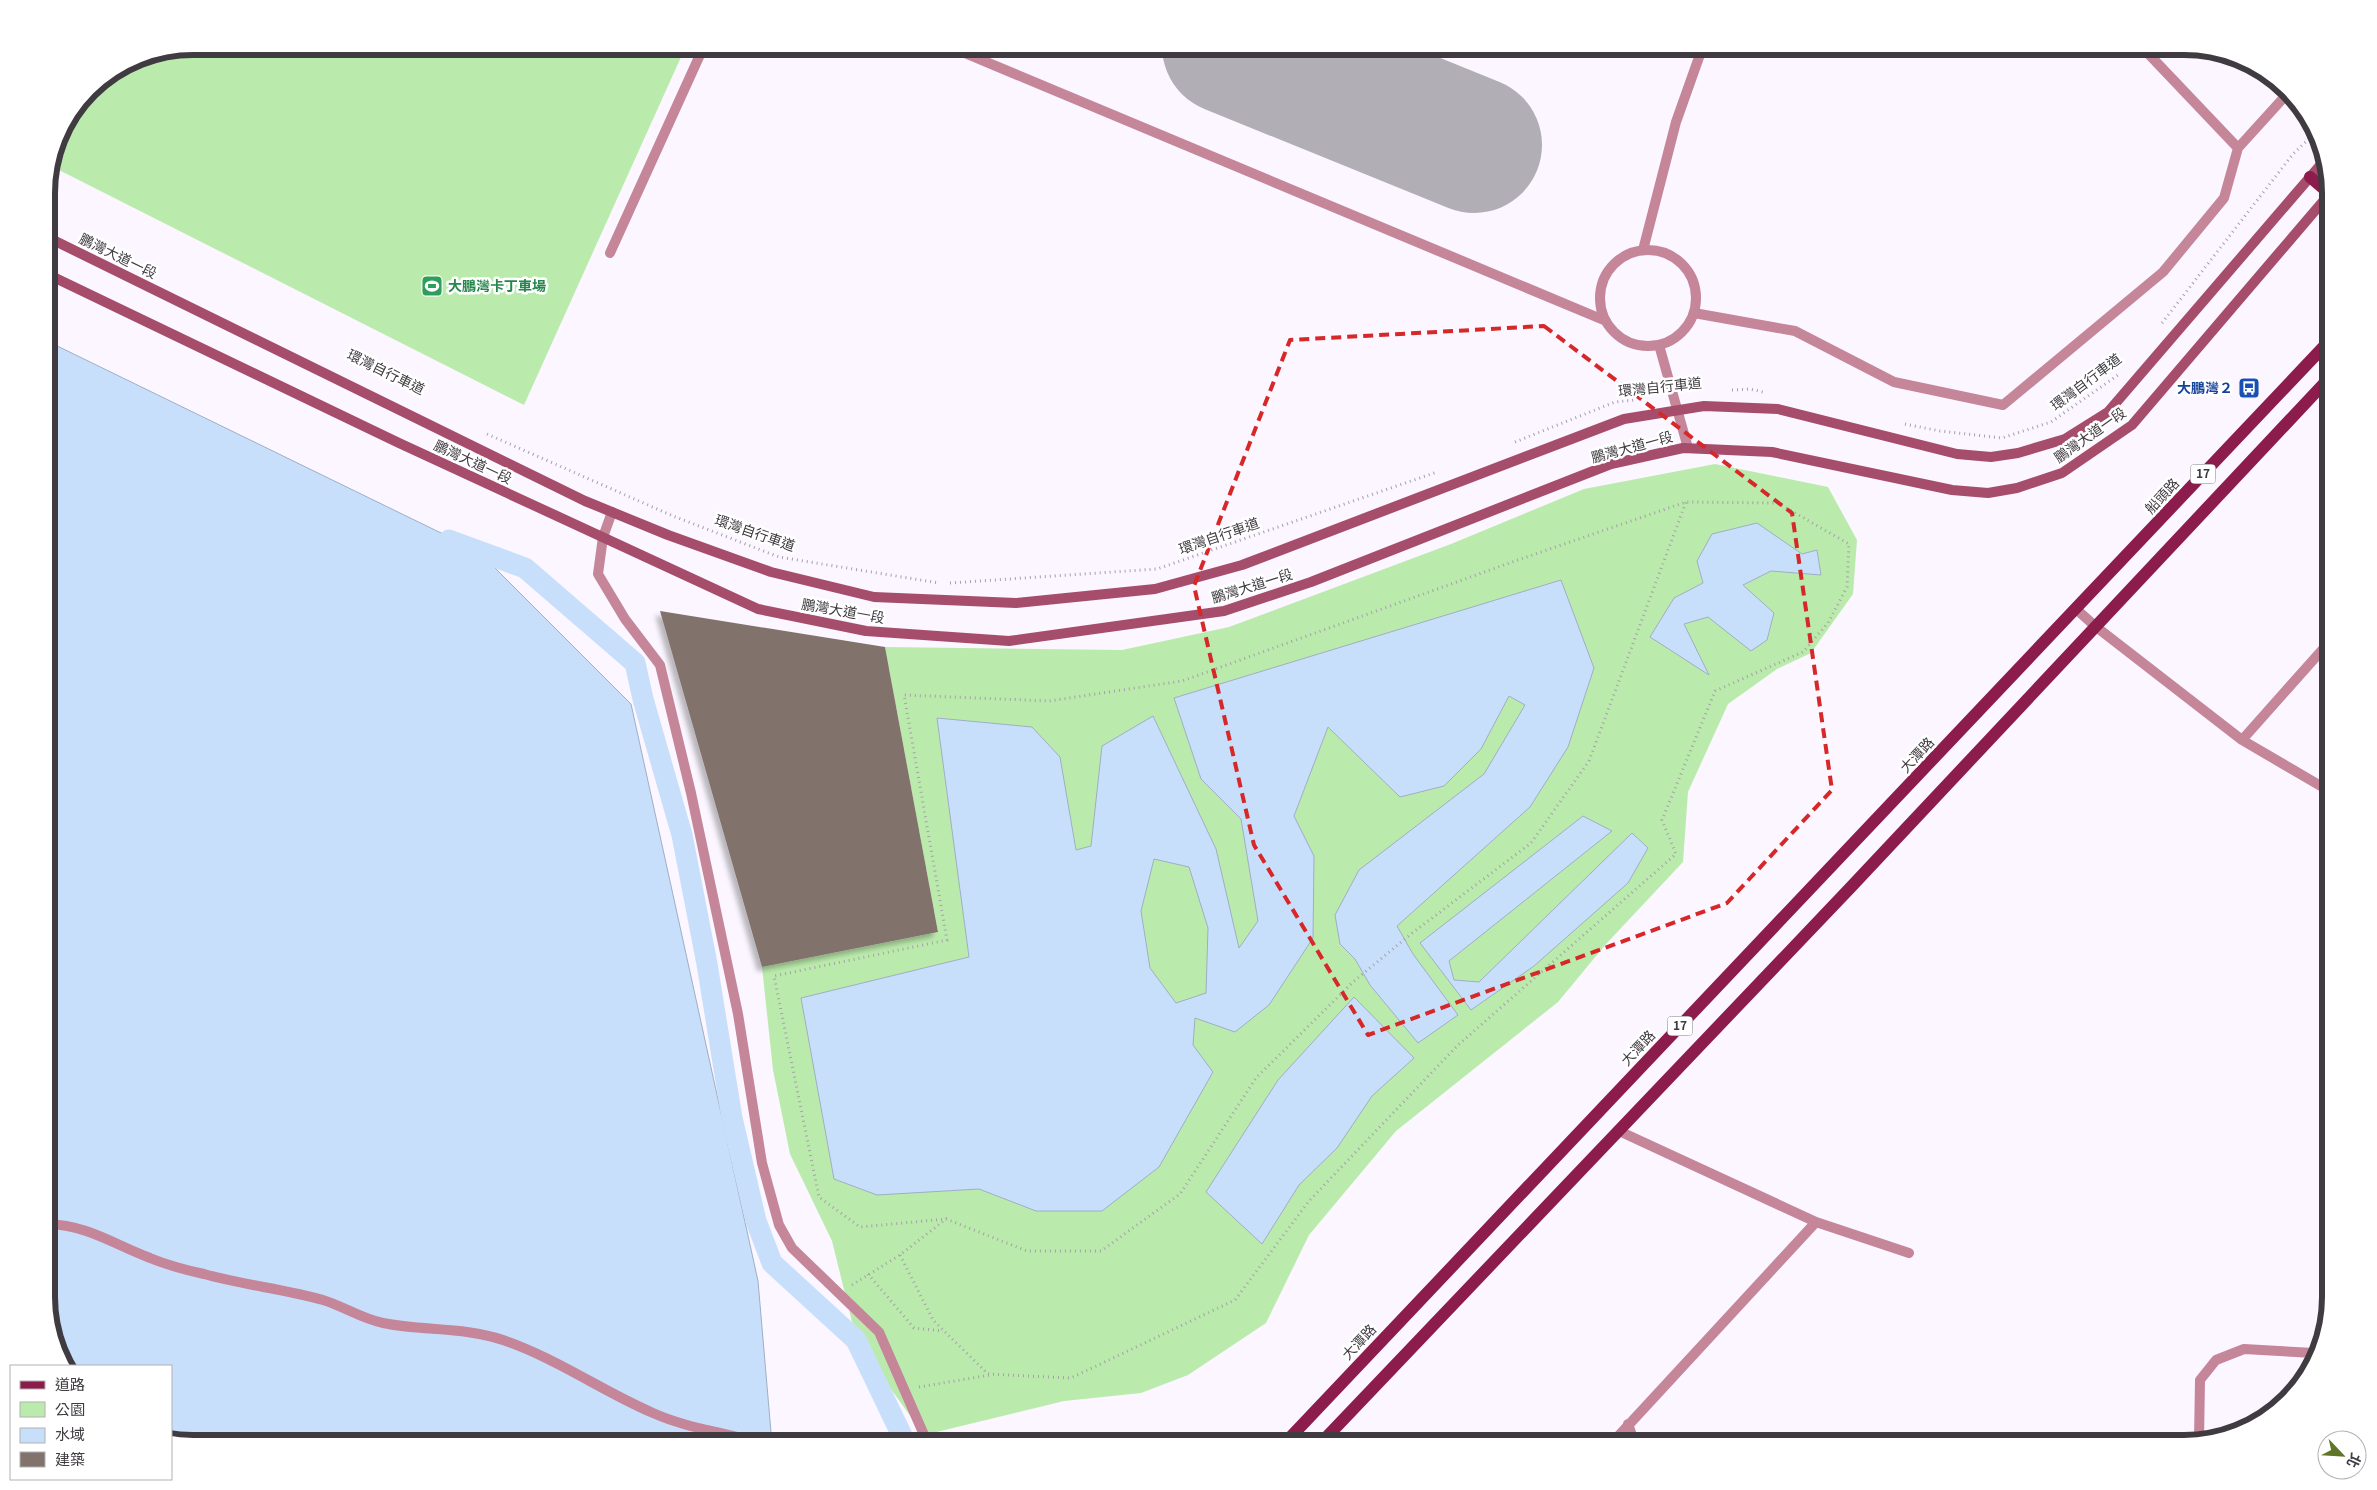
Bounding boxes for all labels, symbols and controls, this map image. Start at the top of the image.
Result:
street label: 鵬灣大道一段 [76,228,161,283]
sports icon: 大鵬灣卡丁車場 [420,274,444,298]
place label: 大鵬灣卡丁車場 [448,275,546,295]
street label: 環灣自行車道 [344,344,429,399]
street label: 環灣自行車道 [2046,348,2125,414]
street label: 環灣自行車道 [1617,372,1703,400]
bus stop icon: 大鵬灣２ [2237,376,2261,400]
place label: 大鵬灣２ [2177,377,2233,397]
street label: 鵬灣大道一段 [2049,402,2130,466]
street label: 鵬灣大道一段 [1589,426,1675,467]
street label: 鵬灣大道一段 [431,434,516,488]
road number: 17 [2190,464,2216,484]
street label: 船頭路 [2140,473,2183,517]
street label: 環灣自行車道 [712,509,798,555]
street label: 環灣自行車道 [1176,512,1262,558]
street label: 鵬灣大道一段 [1209,563,1295,607]
street label: 鵬灣大道一段 [800,593,886,627]
street label: 大潭路 [1895,732,1938,776]
road number: 17 [1668,1016,1692,1036]
street label: 大潭路 [1616,1025,1659,1069]
street label: 大潭路 [1337,1319,1380,1363]
legend [10,1365,172,1480]
text: 道路 [55,1373,85,1394]
text: 公園 [55,1398,85,1419]
text: 水域 [55,1423,85,1444]
north arrow [2317,1430,2367,1480]
text: 建築 [55,1448,85,1469]
text: 北 [2343,1450,2367,1471]

